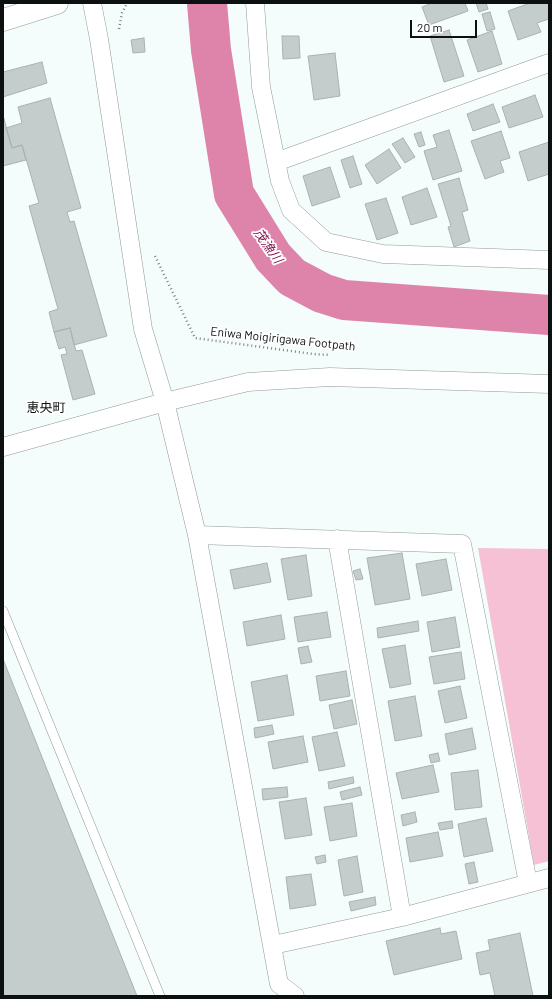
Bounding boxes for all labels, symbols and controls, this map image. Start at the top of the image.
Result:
scale bar [412,12,479,38]
text: 20 m [417,20,443,34]
water label: 茂漁川 [250,226,286,266]
street label: Eniwa Moigirigawa Footpath [210,324,356,354]
district label: 恵央町 [27,400,65,416]

